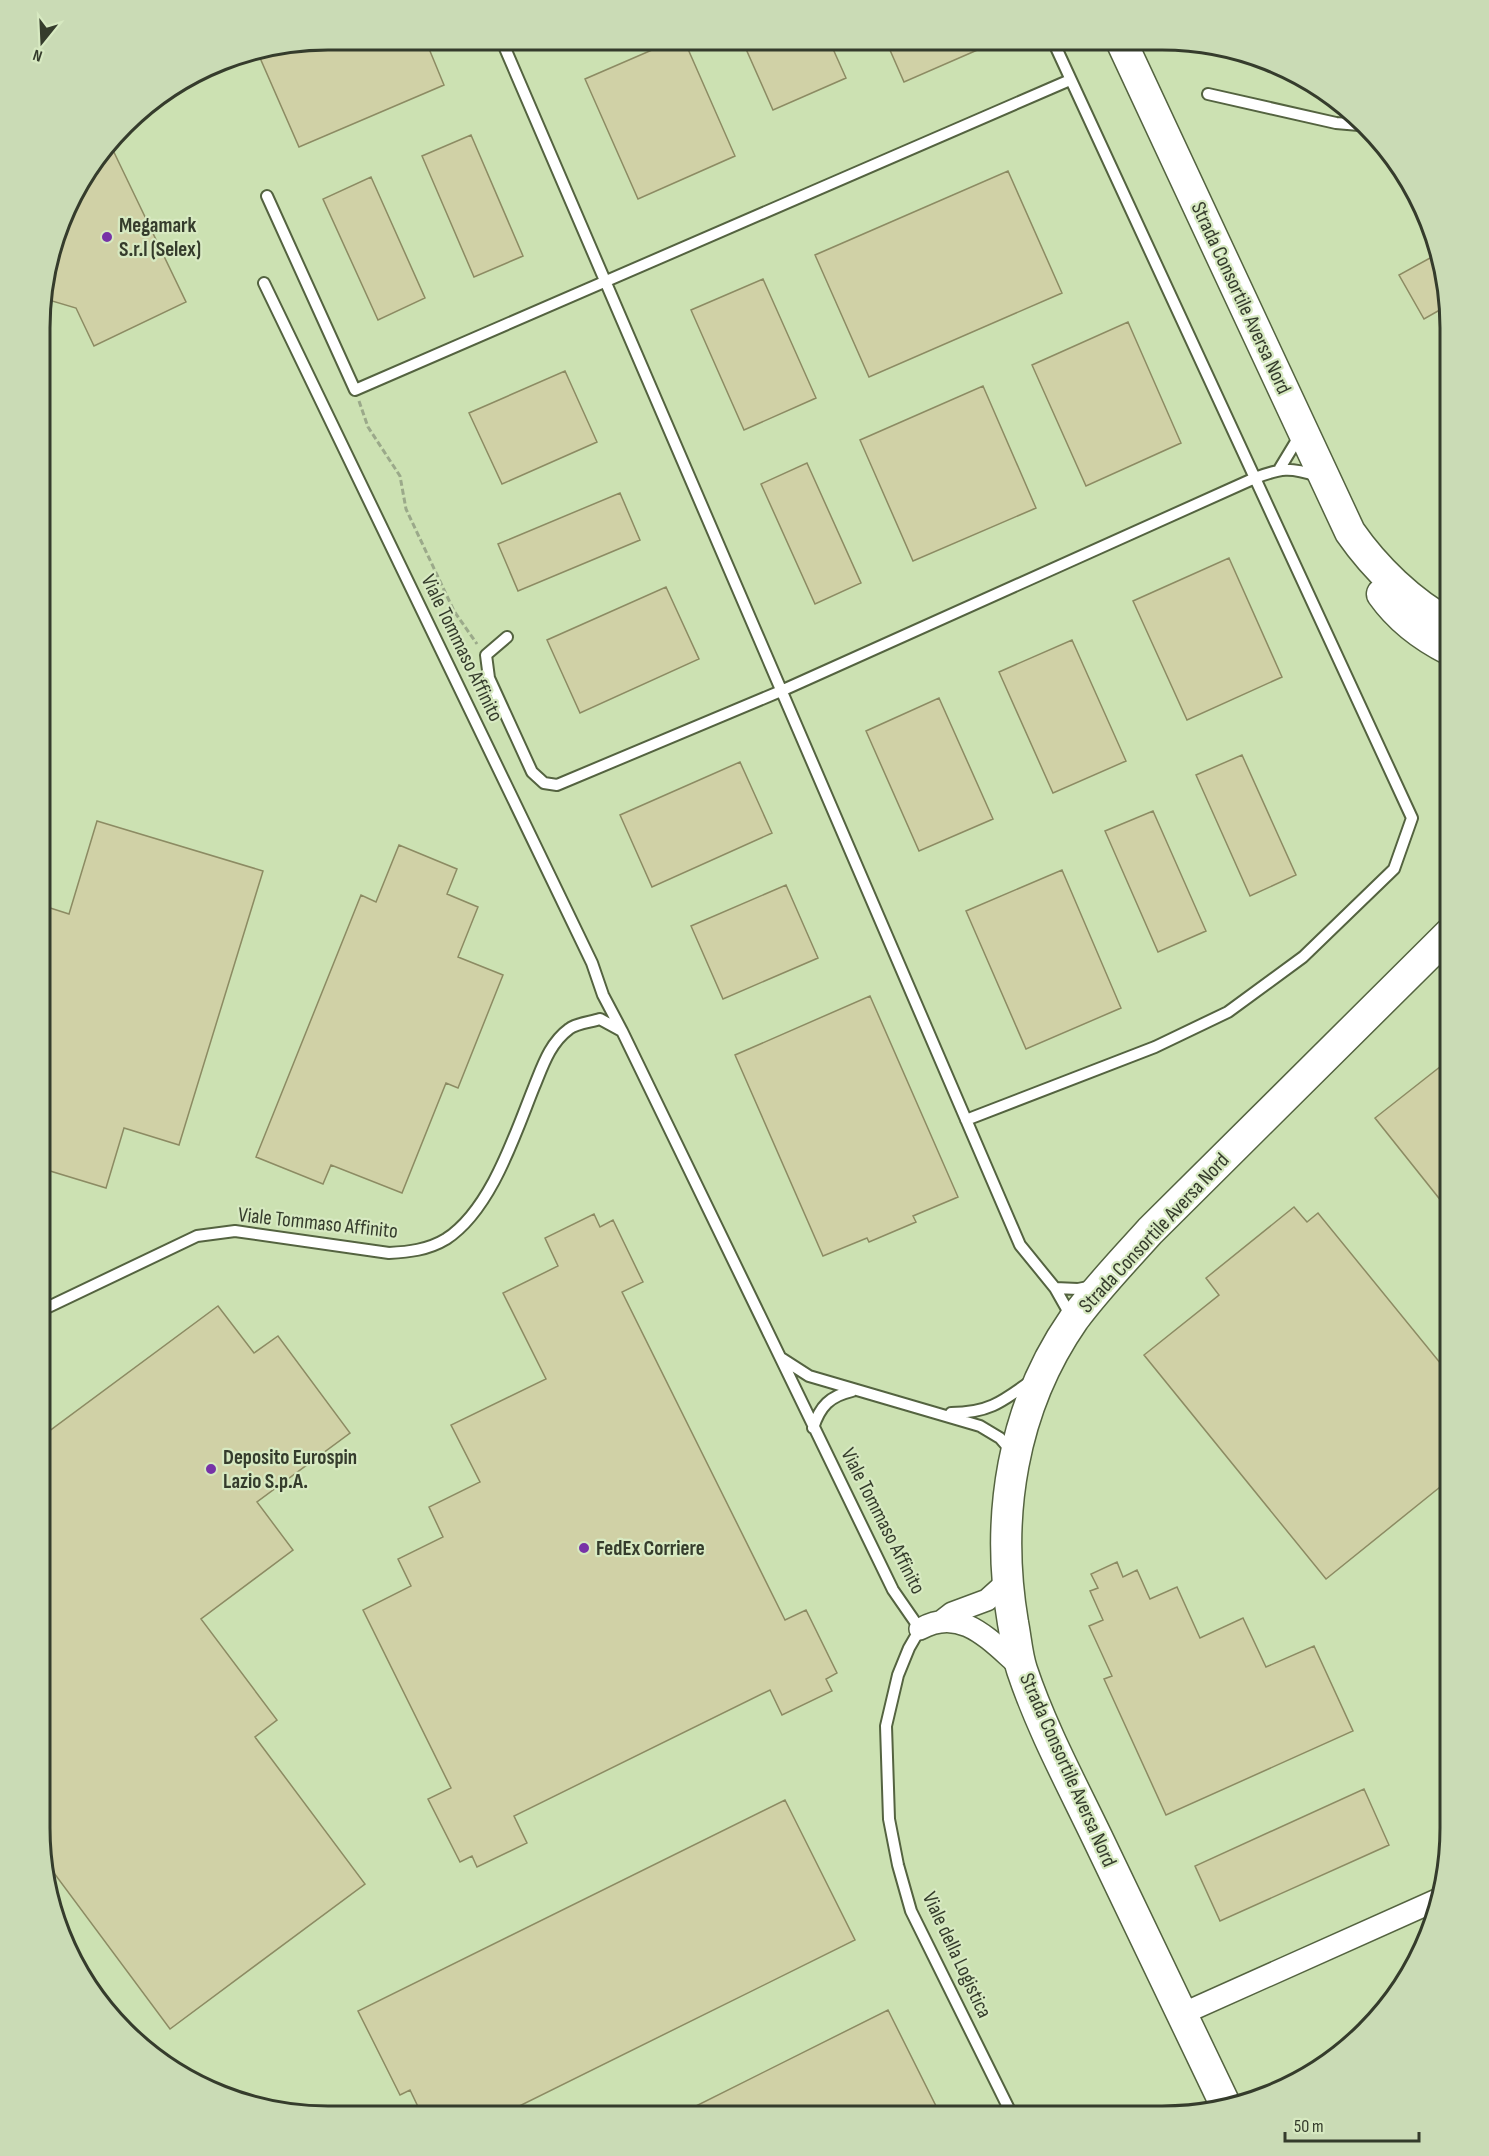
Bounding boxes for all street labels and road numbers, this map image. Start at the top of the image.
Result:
street label: Strada Consortile Aversa Nord [1185,198,1297,398]
street label: Viale Tommaso Affinito [416,570,508,726]
street label: Strada Consortile Aversa Nord [1074,1148,1234,1318]
street label: Viale Tommaso Affinito [237,1202,399,1244]
street label: Viale Tommaso Affinito [835,1444,931,1598]
street label: Strada Consortile Aversa Nord [1014,1669,1122,1871]
street label: Viale della Logistica [917,1888,997,2022]

